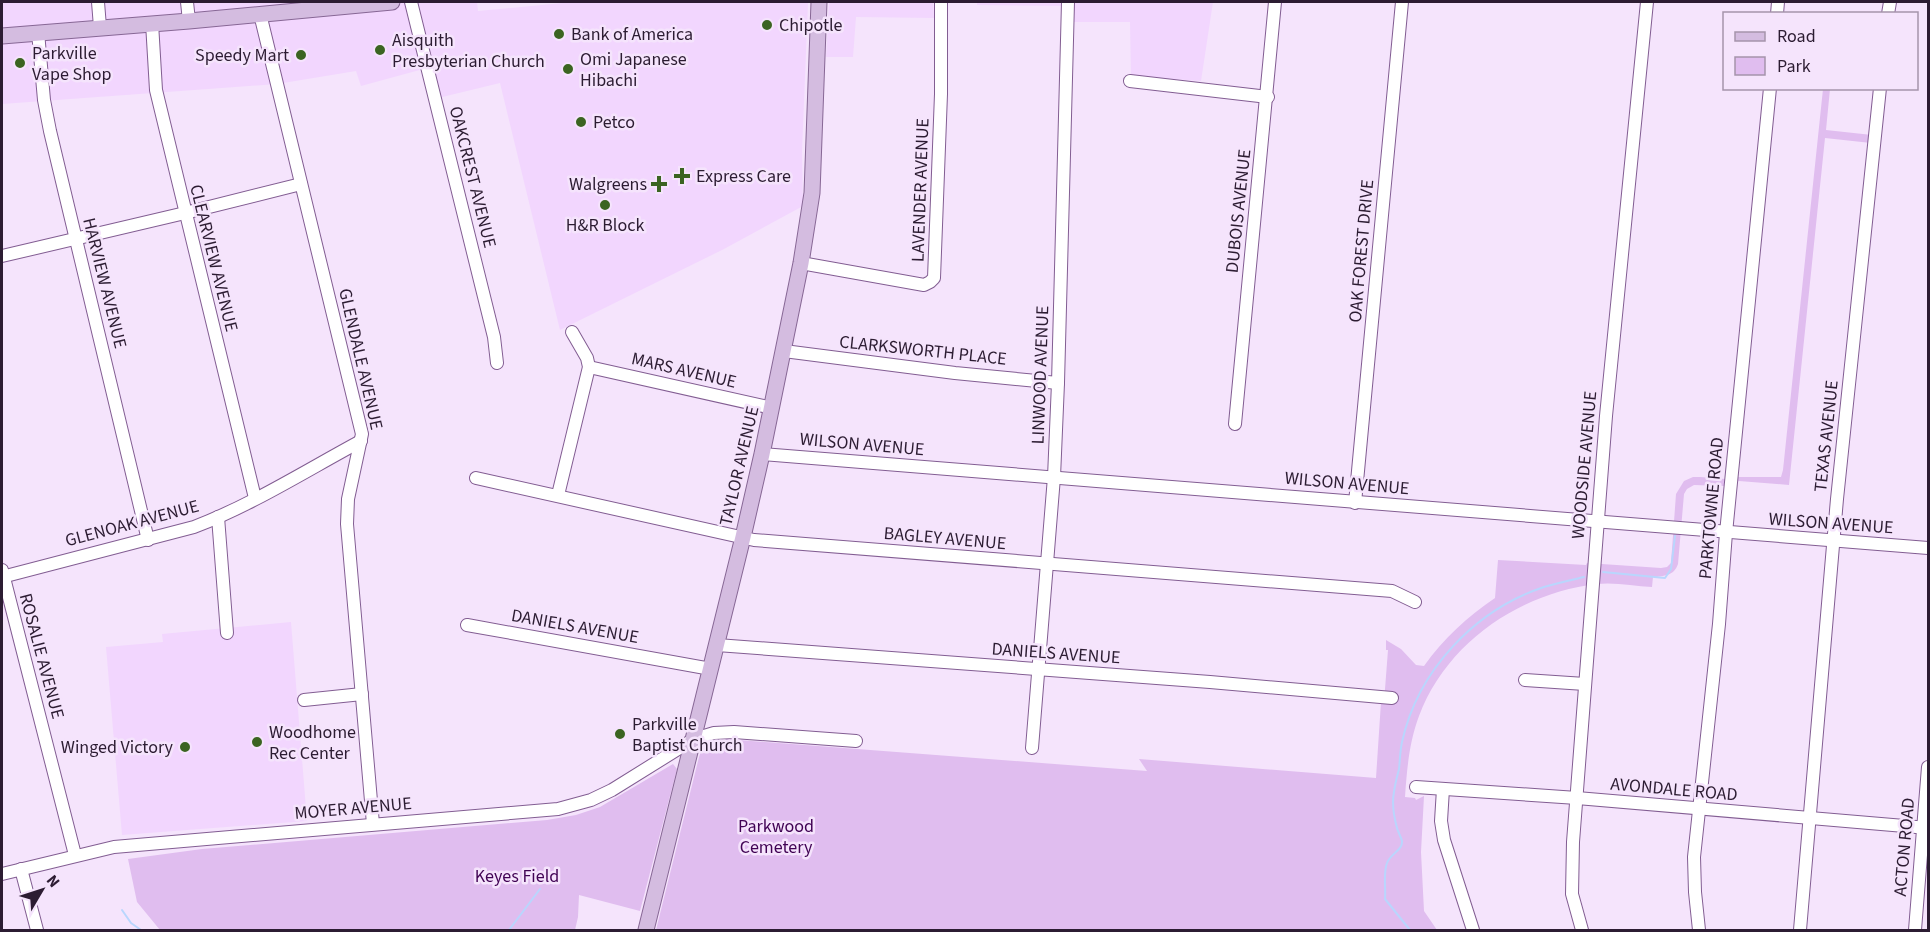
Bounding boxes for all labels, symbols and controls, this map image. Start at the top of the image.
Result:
legend [1723,12,1918,90]
place label: Chipotle [779,13,843,38]
marker: Chipotle [760,18,774,32]
place label: Bank of America [571,22,693,47]
text: Road [1777,24,1816,49]
marker: Bank of America [552,27,566,41]
place label: Aisquith Presbyterian Church [392,28,545,74]
place label: Parkville Vape Shop [32,41,112,87]
place label: Speedy Mart [195,43,289,68]
marker: Aisquith Presbyterian Church [373,43,387,57]
place label: Omi Japanese Hibachi [580,47,687,93]
marker: Speedy Mart [294,48,308,62]
text: Park [1777,54,1811,79]
marker: Parkville Vape Shop [13,56,27,70]
marker: Omi Japanese Hibachi [561,62,575,76]
street label: OAKCREST AVENUE [443,104,502,251]
place label: Petco [593,110,635,135]
marker: Petco [574,115,588,129]
street label: LAVENDER AVENUE [905,118,936,262]
street label: DUBOIS AVENUE [1220,148,1257,274]
place label: Express Care [696,164,791,189]
marker: Express Care [673,167,691,185]
place label: Walgreens [569,172,647,197]
marker: Walgreens [652,177,666,191]
street label: OAK FOREST DRIVE [1343,179,1380,323]
street label: CLEARVIEW AVENUE [183,182,244,334]
marker: H&R Block [598,198,612,212]
place label: H&R Block [566,213,644,238]
street label: HARVIEW AVENUE [76,215,133,351]
street label: GLENDALE AVENUE [332,286,389,432]
street label: LINWOOD AVENUE [1026,305,1055,445]
street label: CLARKSWORTH PLACE [838,329,1008,372]
street label: MARS AVENUE [629,346,739,395]
street label: TEXAS AVENUE [1808,379,1845,493]
street label: WOODSIDE AVENUE [1566,390,1603,540]
street label: TAYLOR AVENUE [714,404,765,528]
street label: WILSON AVENUE [799,427,925,462]
street label: PARKTOWNE ROAD [1693,436,1730,580]
street label: WILSON AVENUE [1284,466,1410,501]
street label: GLENOAK AVENUE [62,494,202,553]
street label: WILSON AVENUE [1768,507,1894,540]
street label: BAGLEY AVENUE [883,521,1007,556]
street label: ROSALIE AVENUE [13,591,70,722]
street label: DANIELS AVENUE [509,603,641,650]
street label: DANIELS AVENUE [991,637,1121,670]
place label: Parkville Baptist Church [632,712,743,758]
place label: Woodhome Rec Center [269,720,356,766]
marker: Parkville Baptist Church [613,727,627,741]
place label: Winged Victory [61,735,174,760]
marker: Woodhome Rec Center [250,735,264,749]
marker: Winged Victory [178,740,192,754]
street label: AVONDALE ROAD [1609,771,1739,808]
street label: MOYER AVENUE [293,791,413,826]
street label: ACTON ROAD [1888,797,1921,897]
park label: Parkwood Cemetery [738,814,814,860]
north arrow [12,860,72,920]
park label: Keyes Field [475,864,559,889]
text: N [41,870,65,892]

